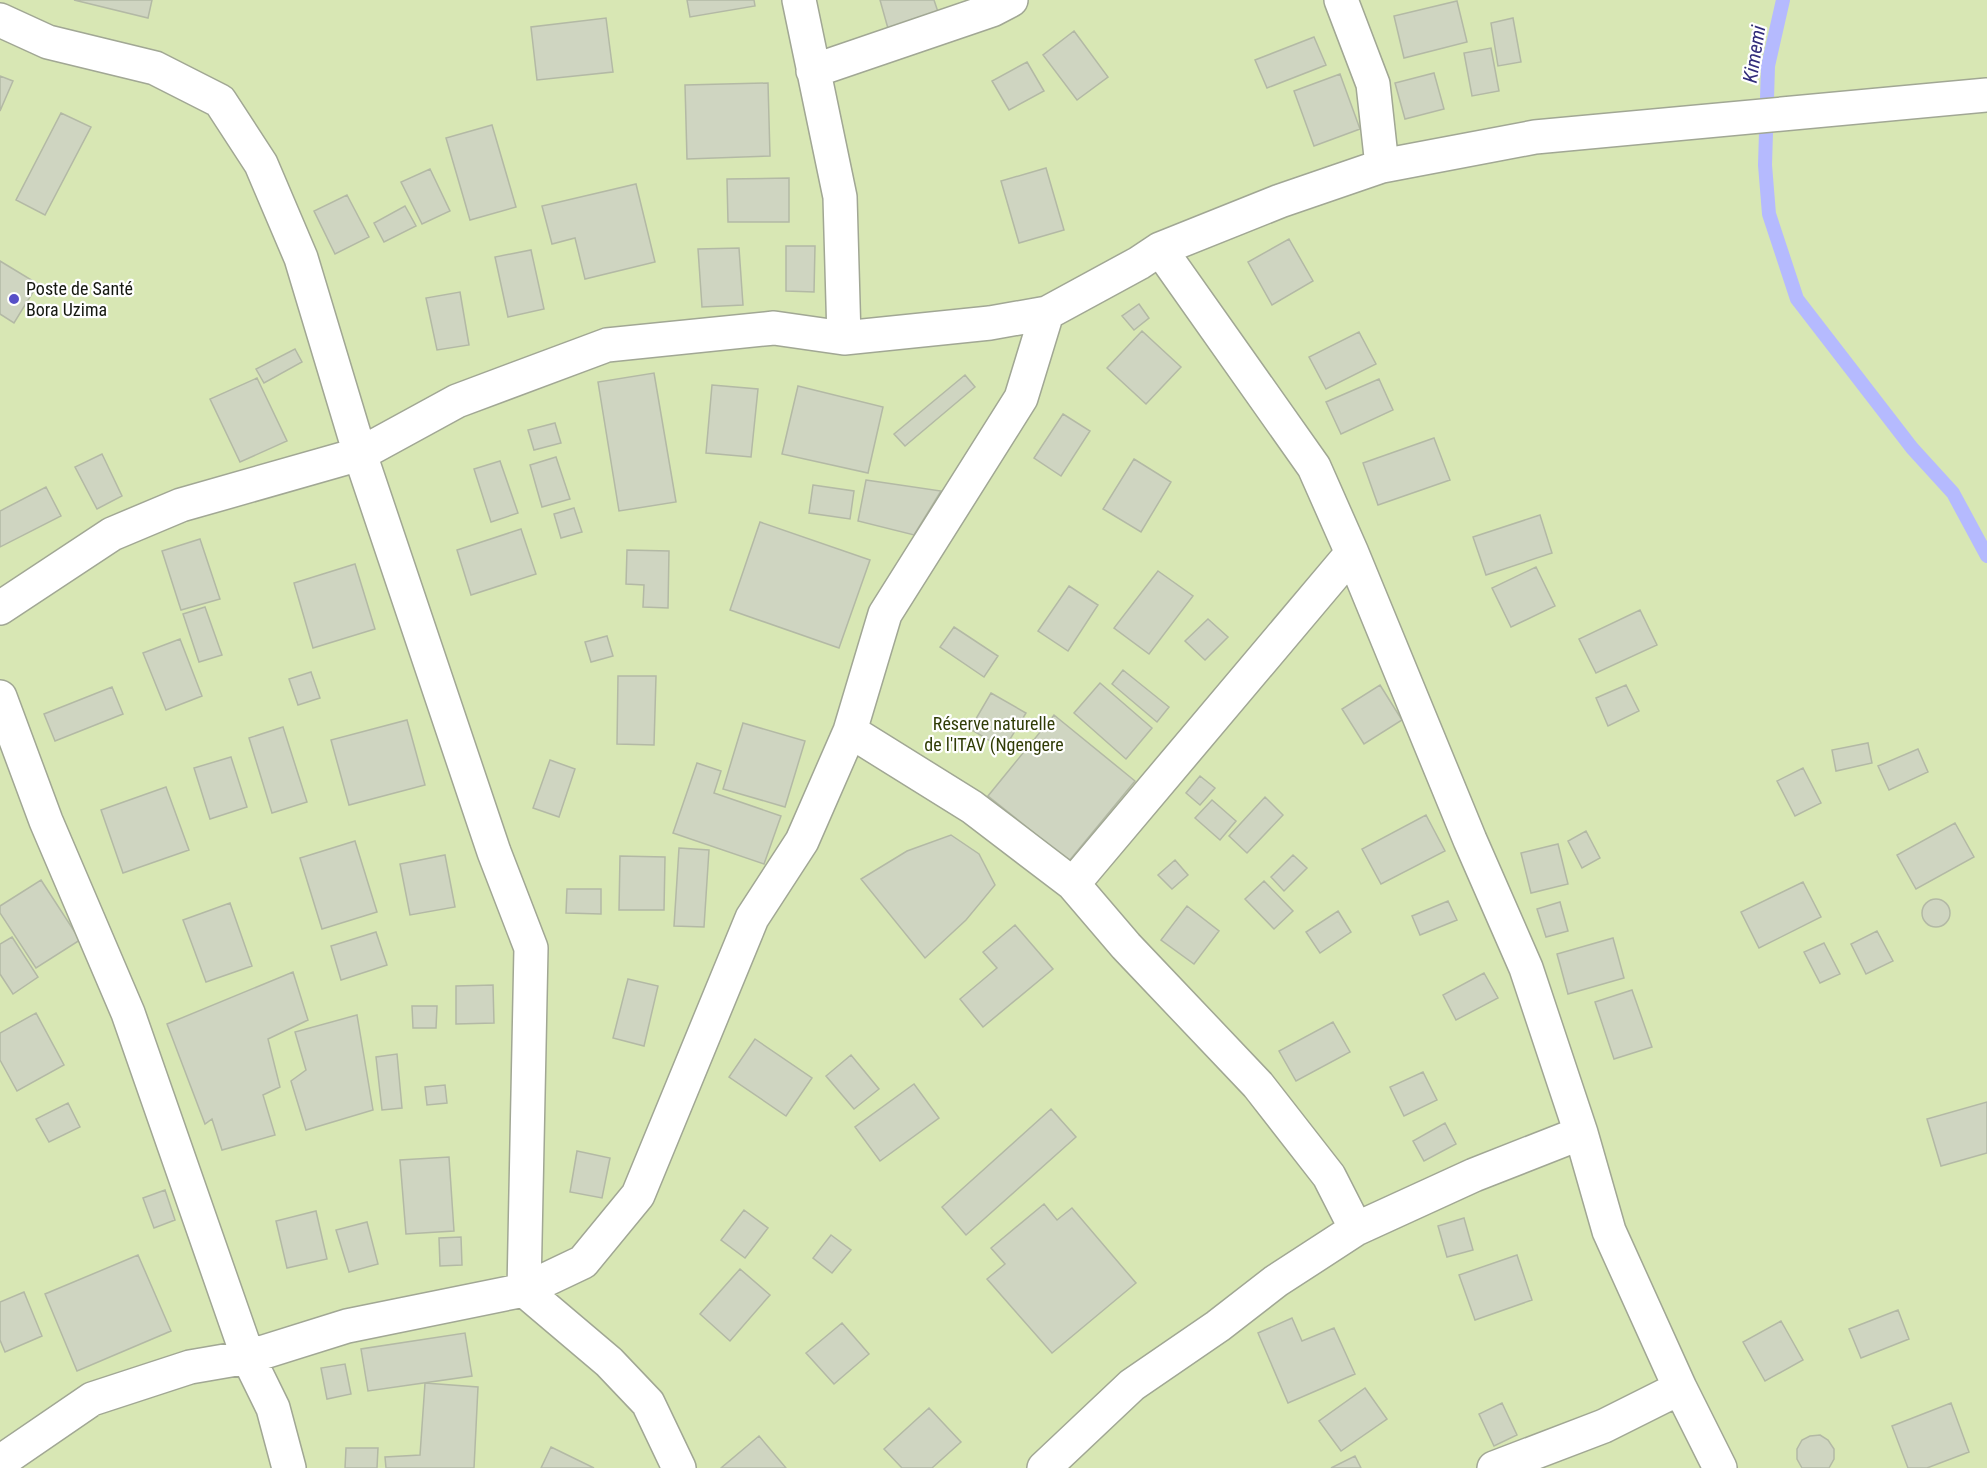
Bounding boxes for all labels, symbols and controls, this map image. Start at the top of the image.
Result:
water label: Kimemi [1738,23,1770,84]
place label: Poste de Santé Bora Uzima [26,278,133,320]
marker: Poste de Santé Bora Uzima [7,292,21,306]
park label: Réserve naturelle de l'ITAV (Ngengere [924,713,1064,756]

